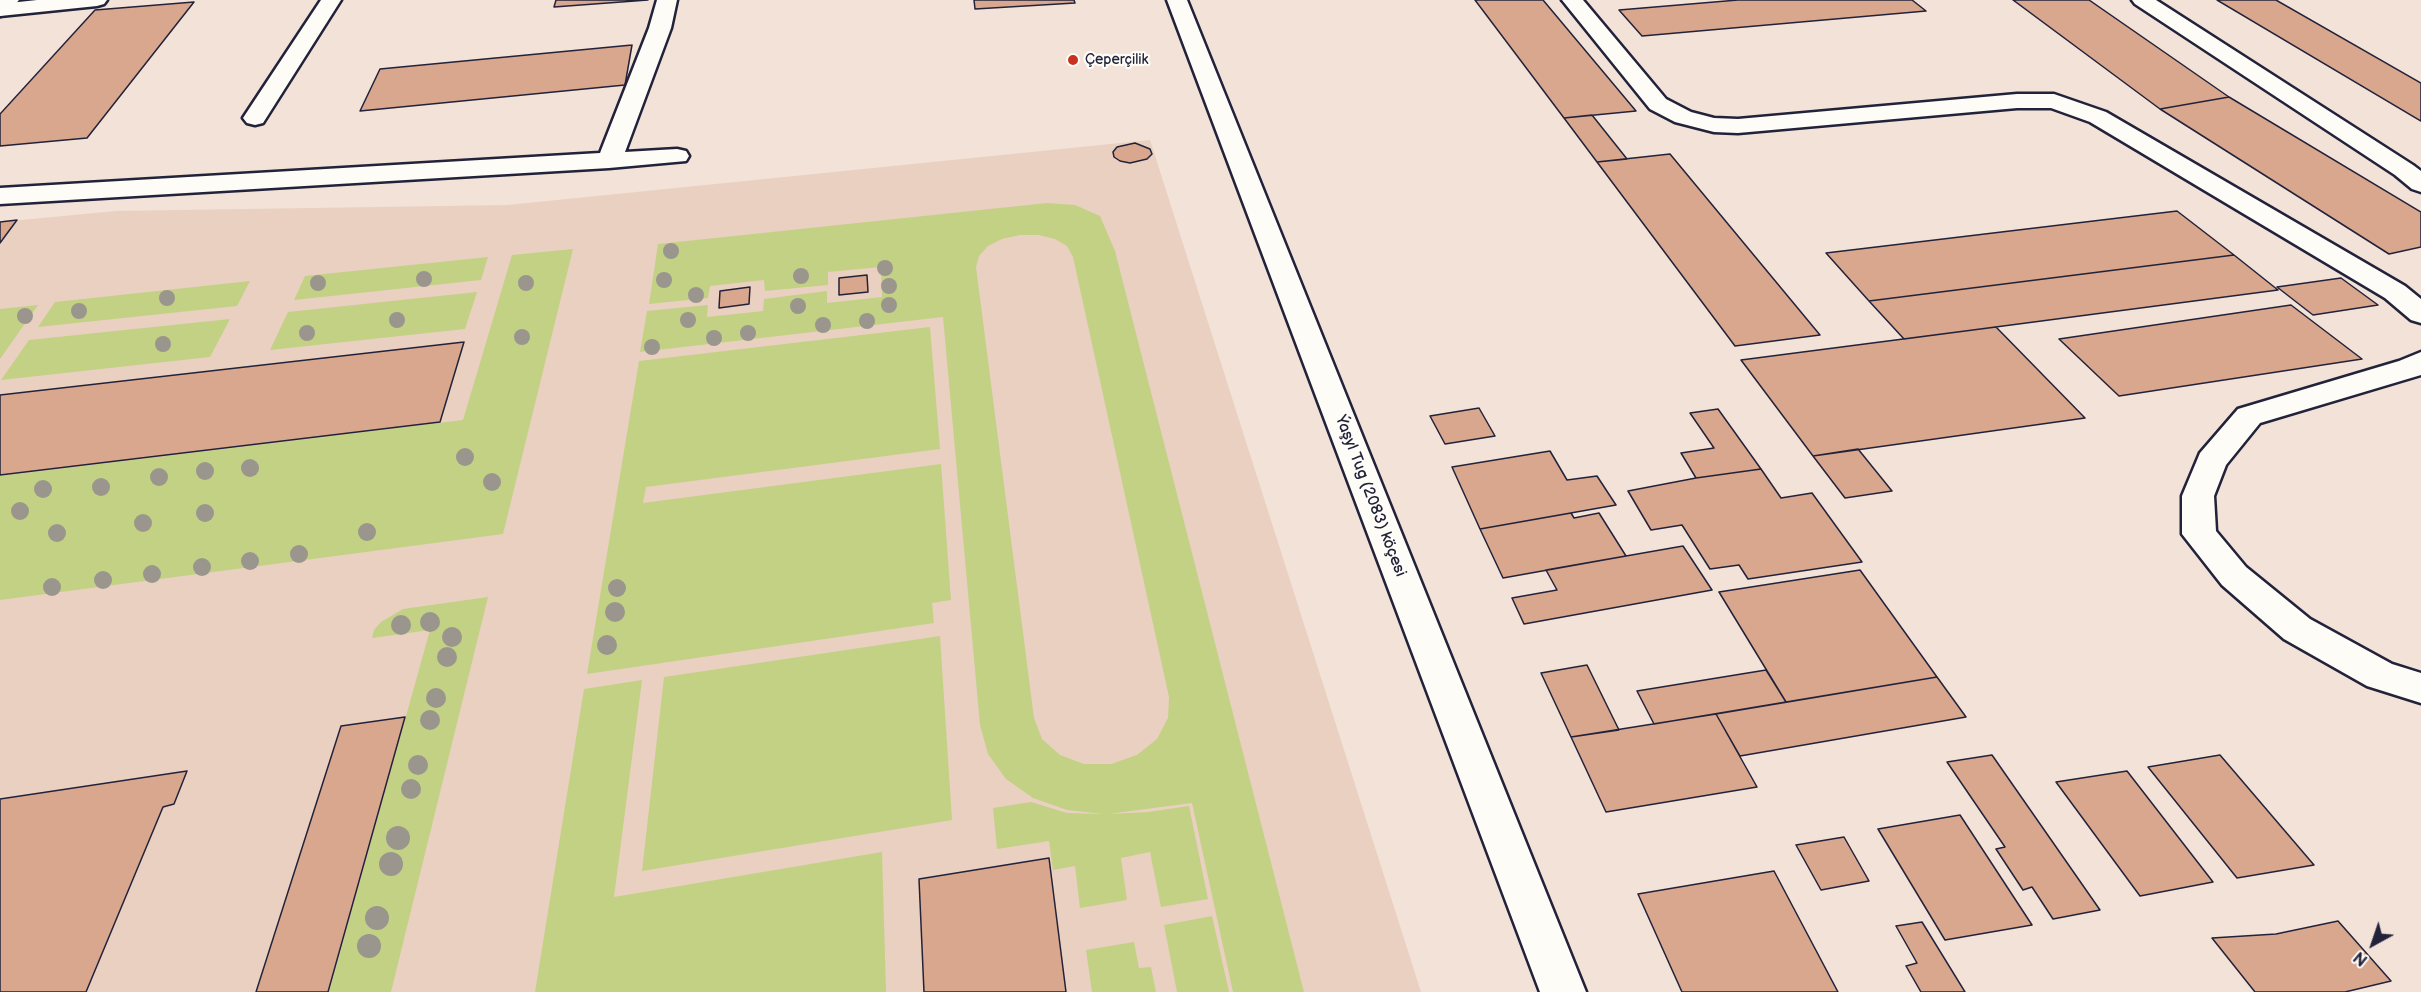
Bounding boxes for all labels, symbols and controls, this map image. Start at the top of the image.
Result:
place label: Çeperçilik [1085,52,1148,68]
marker: Çeperçilik [1066,53,1080,67]
street label: Ýaşyl Tug (2083) köçesi [1330,413,1410,579]
north arrow [2343,914,2403,974]
text: N [2350,947,2372,969]

